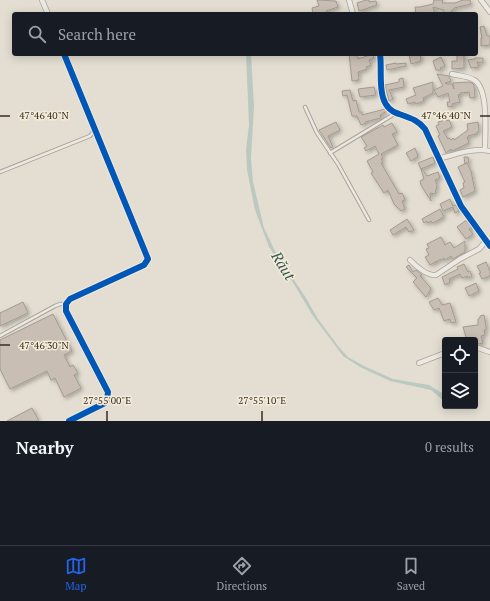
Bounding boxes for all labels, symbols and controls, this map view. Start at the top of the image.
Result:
search box [12,12,478,56]
icon: search [26,23,48,45]
text: Search here [58,24,136,44]
text: 47°46'40"N [19,109,69,122]
text: 47°46'40"N [421,109,471,122]
water label: Răut [267,246,301,284]
map controls [442,337,478,409]
button: locate [442,337,478,373]
text: 47°46'30"N [19,339,69,352]
button: layers [442,373,478,409]
text: 27°55'00"E [83,394,131,407]
text: 27°55'10"E [238,394,286,407]
text: Nearby [16,436,74,459]
text: 0 results [425,438,474,456]
tab: Map [65,555,87,593]
tab: Directions [216,555,267,593]
tab: Saved [397,555,425,593]

